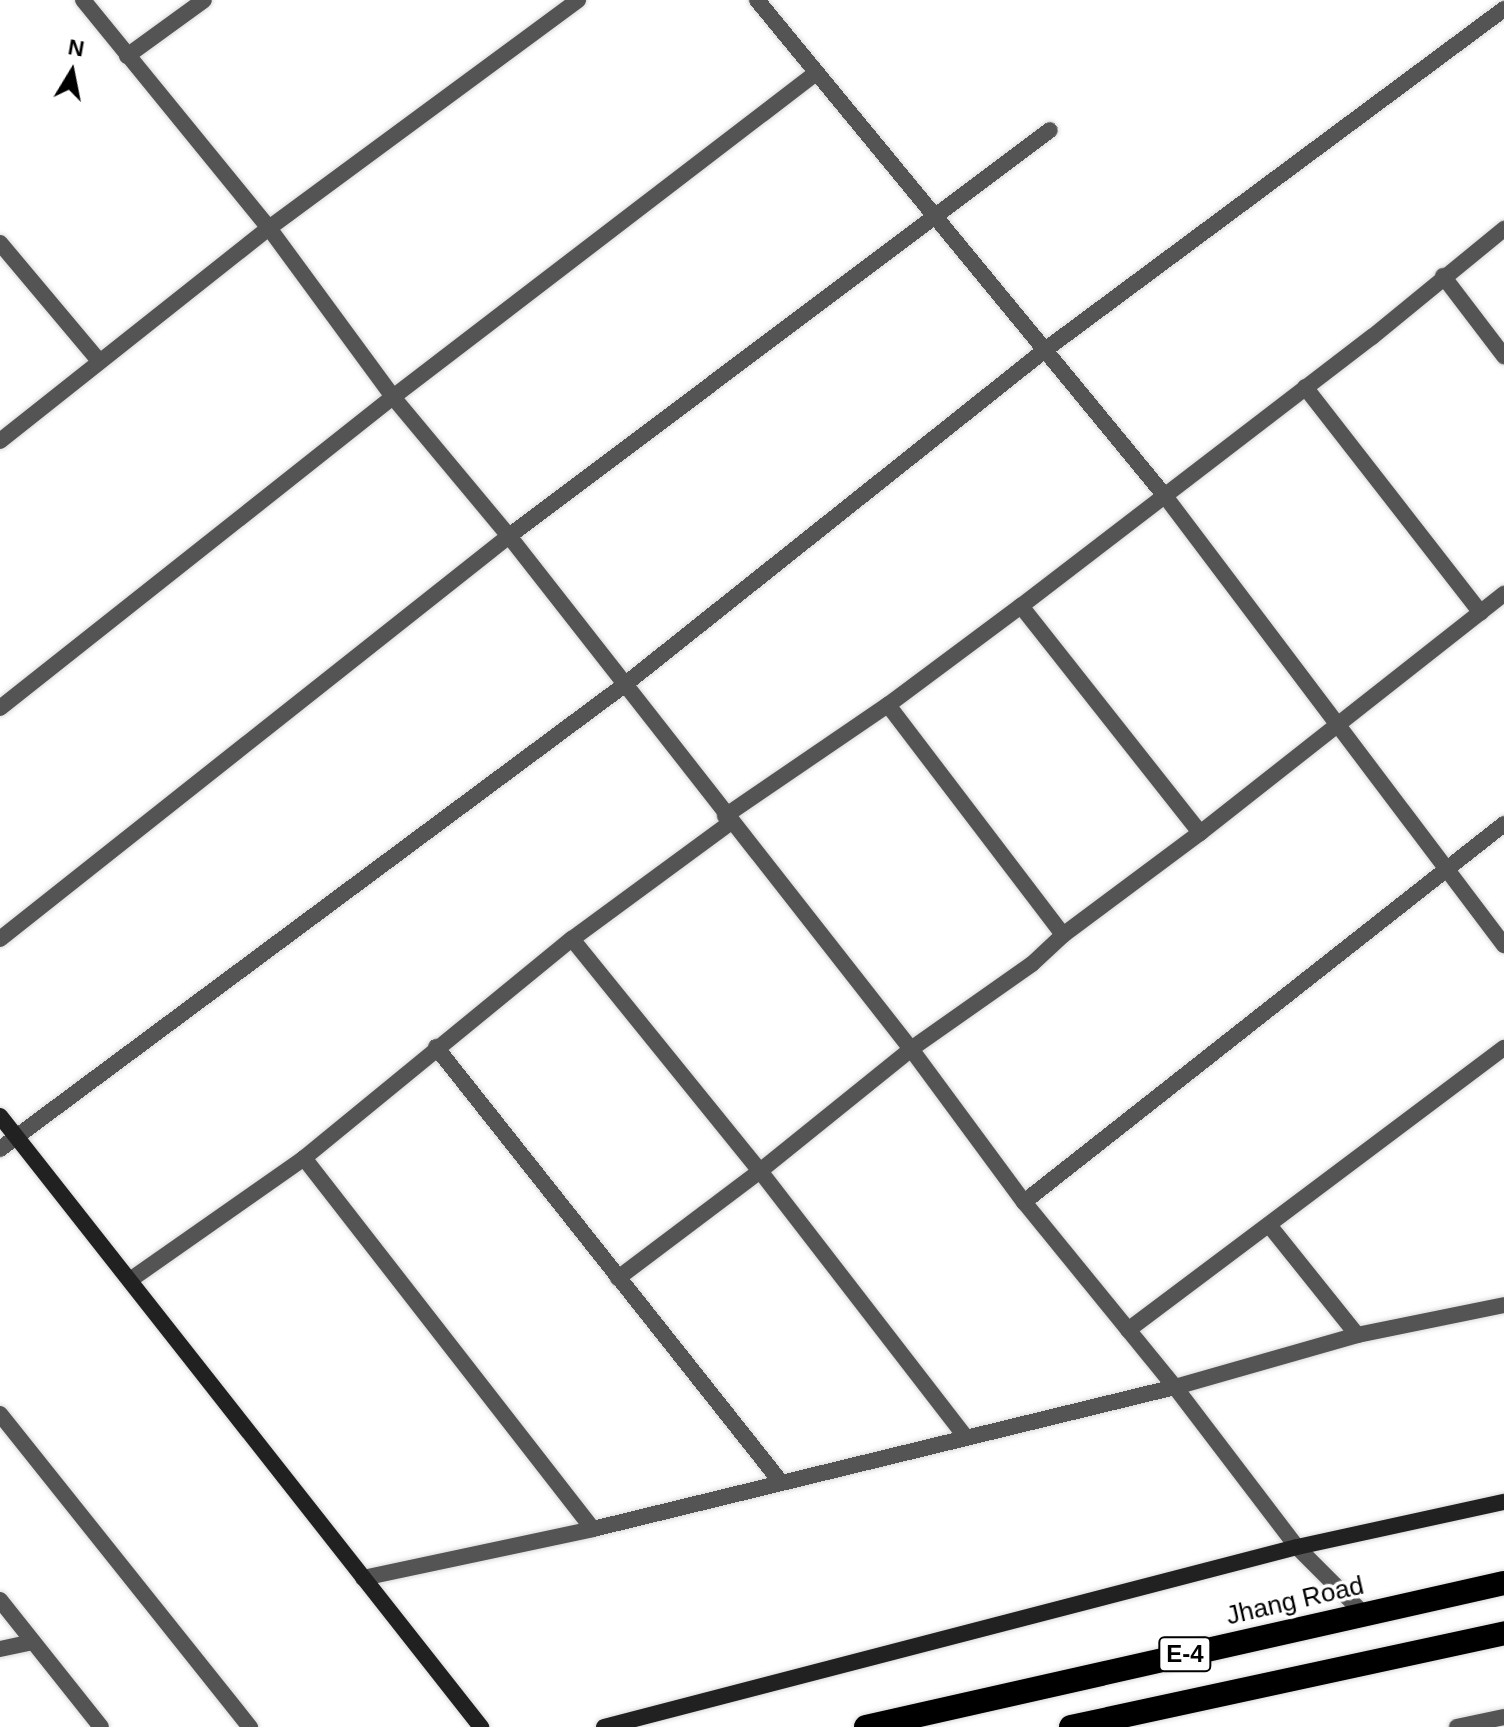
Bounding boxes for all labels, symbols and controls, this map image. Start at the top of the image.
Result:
north arrow [32,32,112,112]
text: N [66,34,86,62]
street label: Jhang Road [1223,1570,1367,1632]
road number: E-4 [1157,1634,1213,1674]

